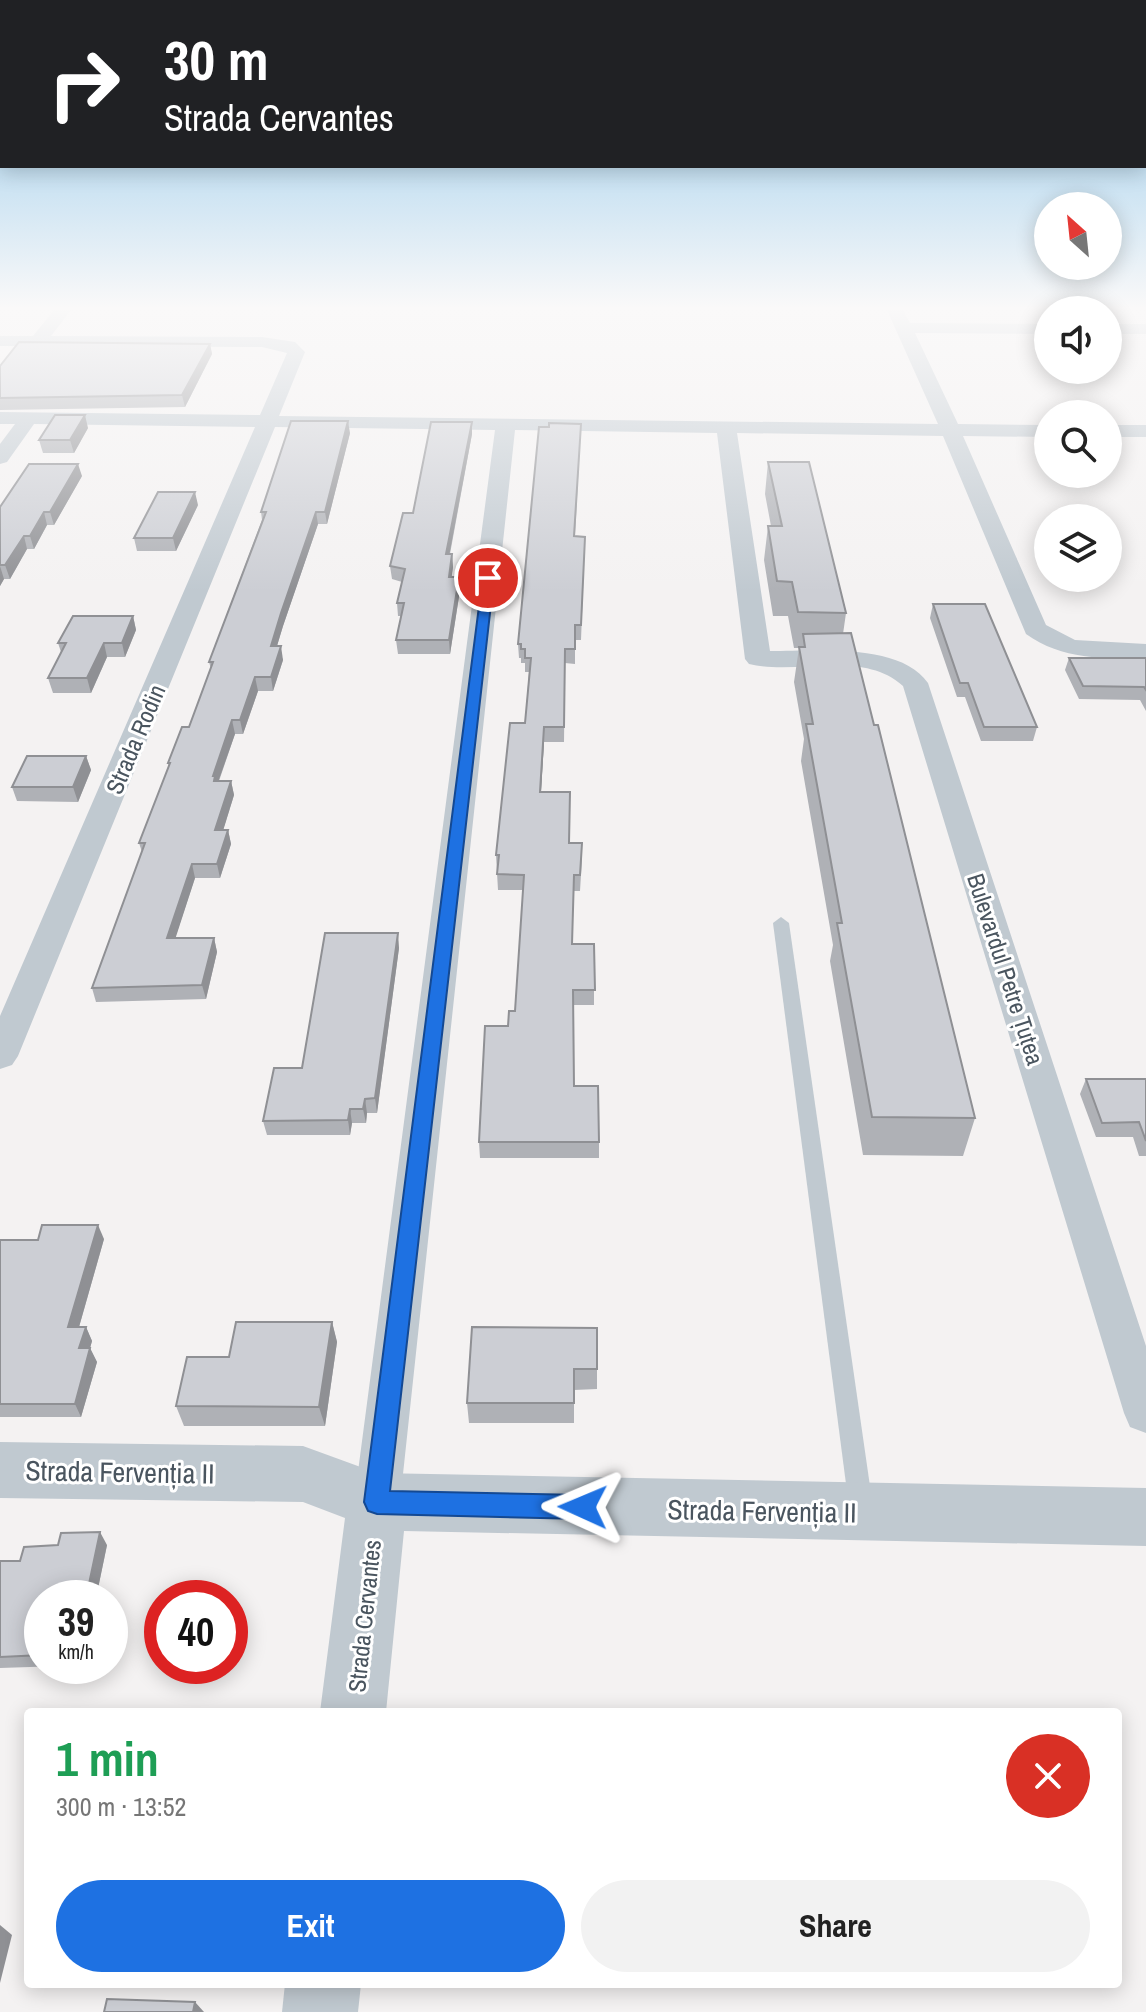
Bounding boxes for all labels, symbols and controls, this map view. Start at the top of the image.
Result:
text: 30 m [164,22,269,97]
icon: right [32,32,136,136]
text: Strada Cervantes [164,94,394,142]
north arrow [1034,192,1122,280]
map controls [1034,192,1122,592]
button: sound [1034,296,1122,384]
button: search [1034,400,1122,488]
button: layers [1034,504,1122,592]
pin [454,544,522,612]
icon: arrive [466,556,510,600]
street label: Strada Rodin [98,679,172,799]
street label: Bulevardul Petre Țuțea [960,869,1052,1069]
street label: Strada Fervenția II [25,1451,215,1493]
position arrow [541,1465,625,1549]
street label: Strada Fervenția II [667,1490,857,1532]
street label: Strada Cervantes [340,1538,388,1694]
speed limit sign: 40 [144,1580,248,1684]
text: 39 [58,1595,94,1648]
text: km/h [58,1638,94,1665]
text: 1 min [56,1726,159,1791]
button: close [1006,1734,1090,1818]
text: 300 m · 13:52 [56,1789,186,1824]
button: Exit [56,1880,565,1972]
button: Share [581,1880,1090,1972]

